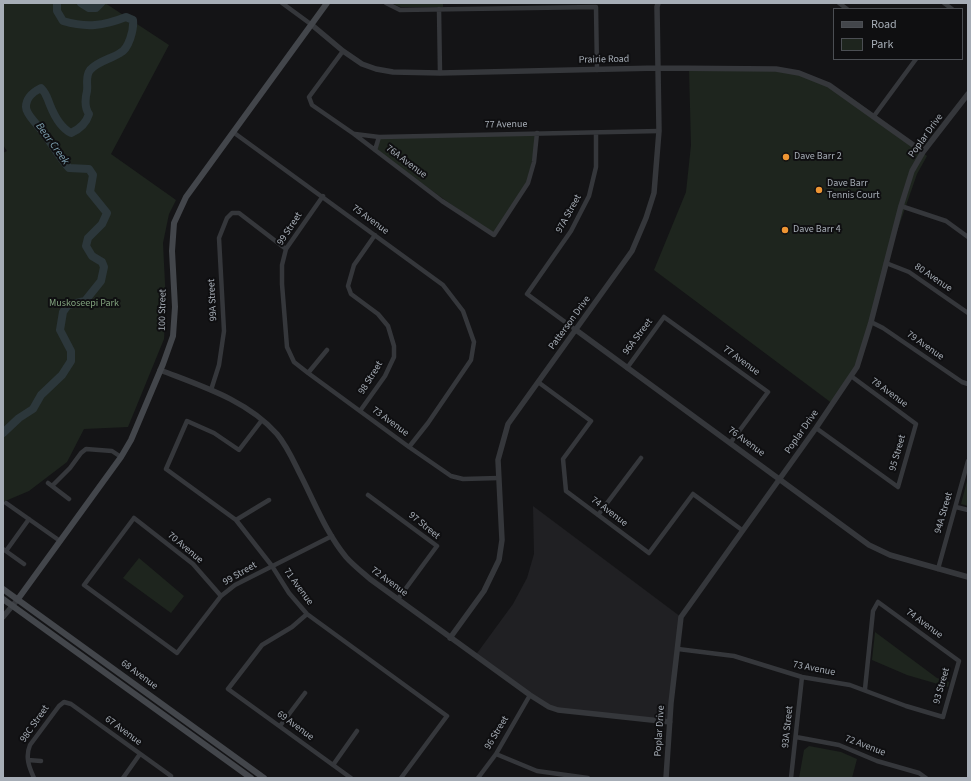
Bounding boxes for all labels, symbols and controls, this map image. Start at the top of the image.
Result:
legend [833,8,963,60]
text: Road [871,16,897,33]
text: Park [871,36,893,53]
street label: Prairie Road [579,54,629,66]
street label: Poplar Drive [906,112,946,160]
street label: 77 Avenue [485,119,527,131]
water label: Bear Creek [32,120,72,168]
street label: 76A Avenue [383,143,429,181]
place label: Dave Barr 2 [794,151,842,163]
marker: Dave Barr 2 [781,152,791,162]
place label: Dave Barr Tennis Court [827,178,880,202]
marker: Dave Barr Tennis Court [814,185,824,195]
street label: 97A Street [553,193,585,235]
street label: 75 Avenue [349,203,391,237]
street label: 99 Street [275,210,305,248]
place label: Dave Barr 4 [793,224,841,236]
marker: Dave Barr 4 [780,225,790,235]
street label: 80 Avenue [912,261,954,295]
street label: 99A Street [206,279,220,321]
street label: 100 Street [157,289,169,331]
street label: Patterson Drive [546,294,594,352]
park label: Muskoseepi Park [49,298,119,310]
street label: 96A Street [620,316,656,358]
street label: 79 Avenue [904,329,946,363]
street label: 77 Avenue [720,344,762,378]
street label: 98 Street [356,359,386,397]
street label: 78 Avenue [868,376,910,410]
street label: 73 Avenue [369,405,411,439]
street label: Poplar Drive [782,408,822,456]
street label: 76 Avenue [725,425,767,459]
street label: 95 Street [887,434,909,472]
street label: 94A Street [932,491,956,535]
street label: 74 Avenue [588,494,630,530]
street label: 97 Street [406,510,442,542]
street label: 70 Avenue [165,530,205,566]
street label: 99 Street [221,560,259,588]
street label: 72 Avenue [368,565,410,599]
street label: 71 Avenue [281,566,315,608]
street label: 74 Avenue [903,607,945,641]
street label: 68 Avenue [118,658,160,692]
street label: 73 Avenue [792,659,836,679]
street label: 93 Street [931,667,953,705]
street label: 98C Street [18,703,52,745]
street label: Poplar Drive [652,705,668,757]
street label: 93A Street [780,705,796,749]
street label: 69 Avenue [274,709,316,743]
street label: 67 Avenue [102,714,144,748]
street label: 96 Street [482,714,512,752]
street label: 72 Avenue [843,733,887,759]

